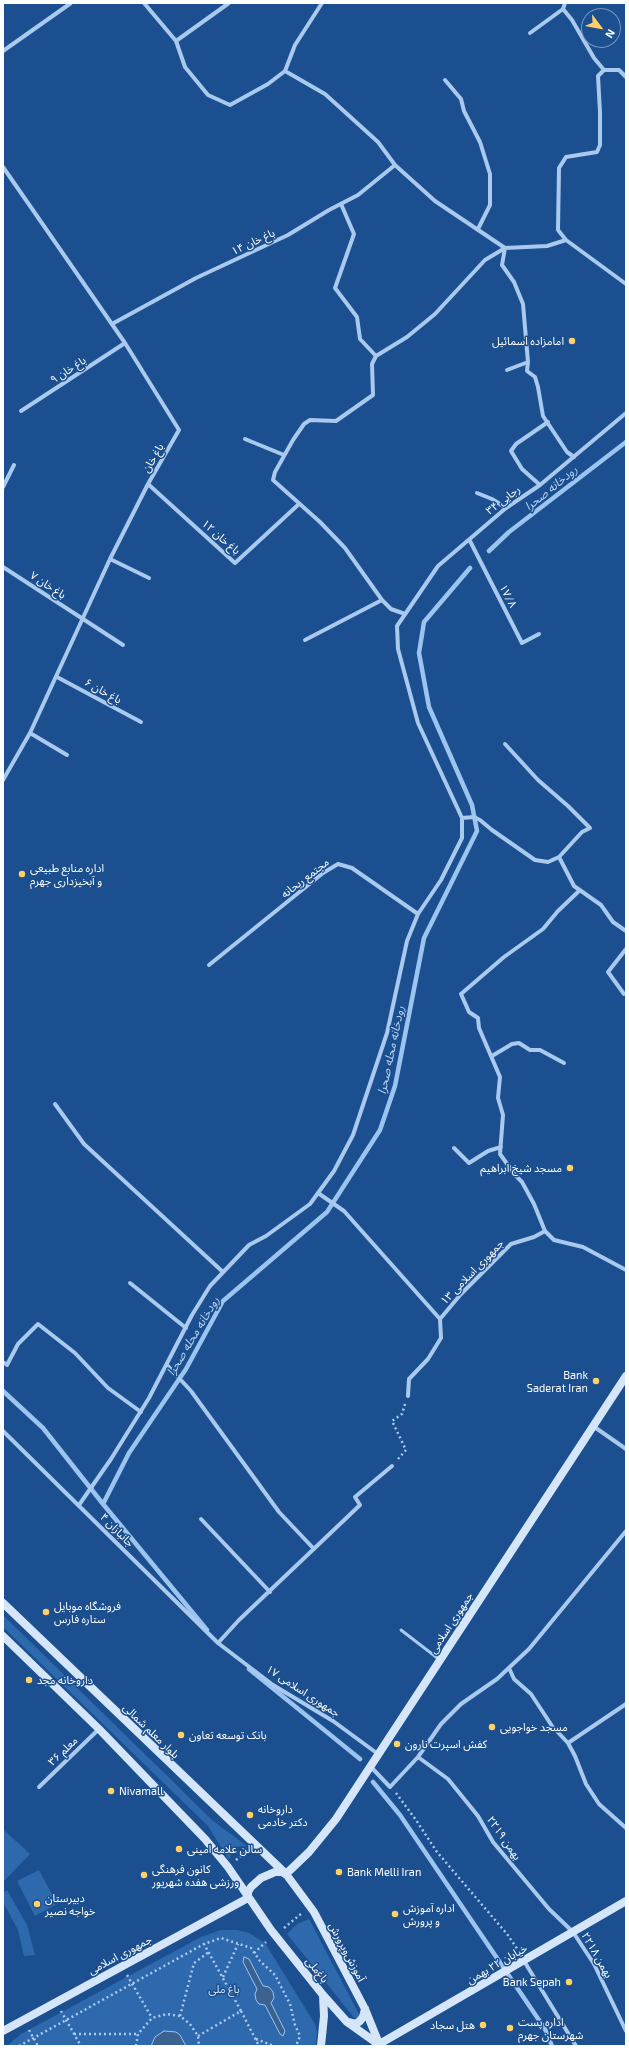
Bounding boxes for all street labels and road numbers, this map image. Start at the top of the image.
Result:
street label: باغ خان ۱۴ [229,226,277,258]
street label: باغ خان ۹ [48,354,88,386]
street label: باغ خان [139,441,167,475]
street label: رجایی ۳۴ [483,483,523,517]
street label: باغ خان ۱۲ [199,517,243,557]
street label: باغ خان ۷ [28,569,68,601]
street label: ۱۷/۸ [497,582,519,610]
street label: باغ خان ۶ [82,675,124,707]
street label: مجتمع ریحانه [278,855,332,901]
street label: جمهوری اسلامی ۱۳ [438,1237,506,1307]
street label: جانبازان ۴ [97,1510,137,1550]
street label: جمهوری اسلامی [426,1590,476,1656]
street label: جمهوری اسلامی ۱۷ [264,1662,342,1720]
street label: بلوار معلم شمالی [120,1701,182,1761]
street label: معلم ۳۶ [45,1734,81,1768]
street label: ۲۲بهمن ۱۹ [484,1814,524,1862]
street label: آموزش‌و‌پرورش [326,1920,368,1984]
street label: ۲۲بهمن ۱۸ [579,1930,615,1980]
street label: جمهوری اسلامی [86,1933,154,1977]
street label: خیابان ۲۲ بهمن [464,1941,530,1987]
street label: باغ‌ملی [303,1955,331,1985]

